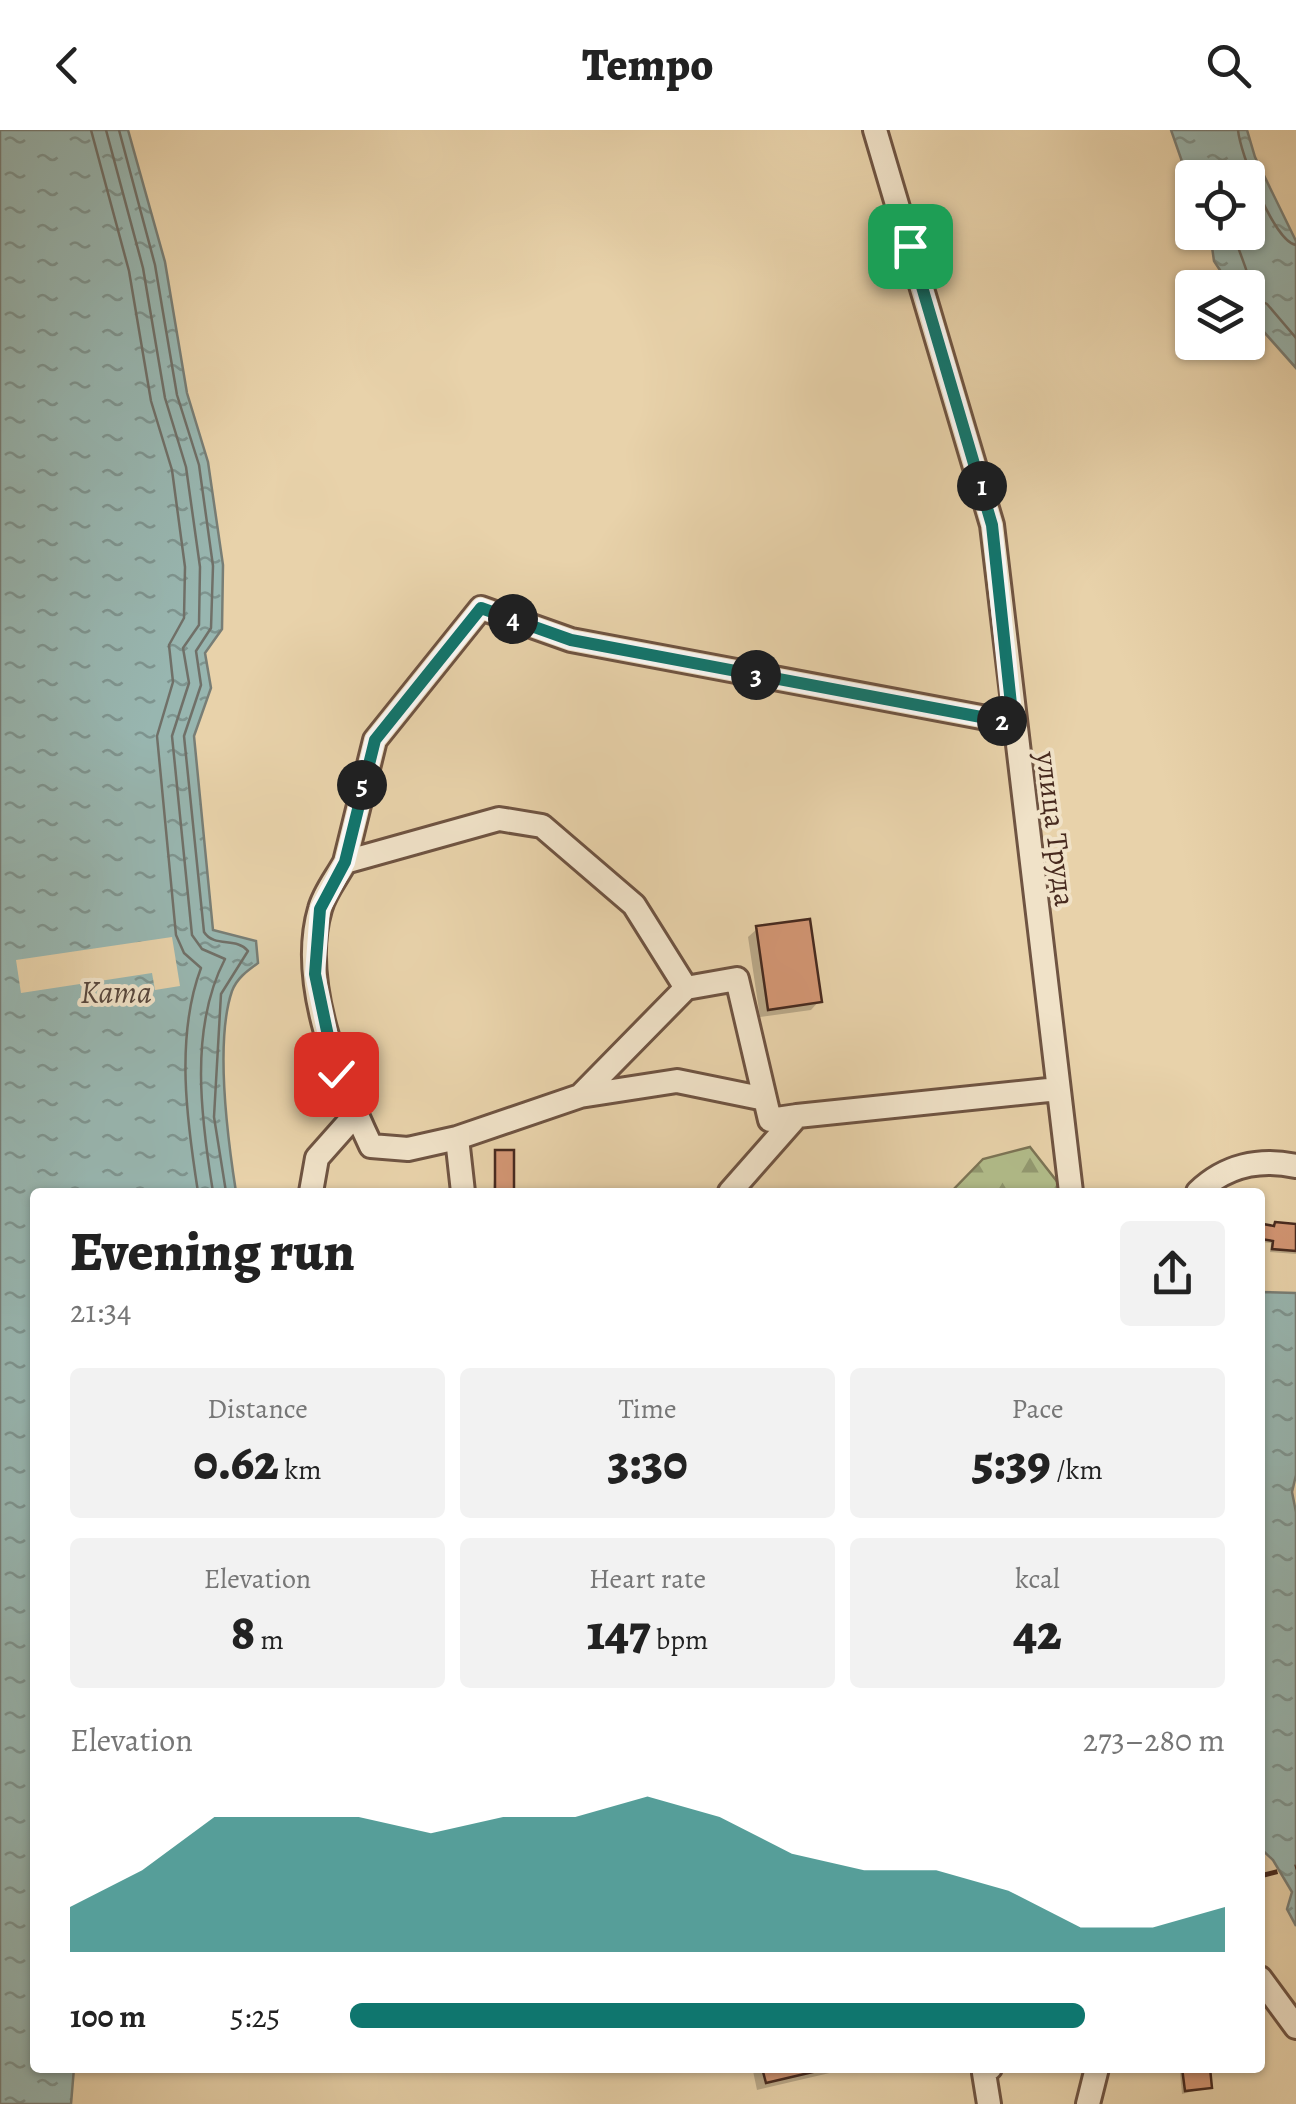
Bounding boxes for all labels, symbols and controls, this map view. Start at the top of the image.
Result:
text: Tempo [582,34,714,96]
icon: back [40,38,95,93]
icon: search [1201,38,1256,93]
map controls [1175,160,1265,360]
button: locate [1175,160,1265,250]
pin [868,204,953,289]
icon: arrive [883,219,938,274]
button: layers [1175,270,1265,360]
pin: 1 [957,461,1007,511]
text: 1 [977,467,987,505]
pin: 4 [488,594,538,644]
text: 4 [506,600,520,638]
pin: 3 [731,650,781,700]
text: 3 [750,656,762,694]
pin: 2 [977,696,1027,746]
text: 2 [995,702,1009,740]
street label: улица Труда [1027,748,1085,909]
pin: 5 [337,760,387,810]
text: 5 [356,766,368,804]
water label: Kama [80,970,152,1014]
pin [294,1032,379,1117]
icon: check [309,1047,364,1102]
text: Evening run [70,1214,355,1289]
button: share [1120,1221,1225,1326]
text: 21:34 [70,1289,132,1333]
text: Distance [207,1390,308,1428]
text: Time [618,1390,677,1428]
text: Pace [1012,1390,1063,1428]
text: 0.62 [194,1428,279,1496]
text: 3:30 [607,1428,688,1496]
text: 5:39 [972,1428,1051,1496]
text: km [279,1451,321,1489]
text: /km [1051,1451,1103,1489]
text: Elevation [204,1560,311,1598]
text: Heart rate [589,1560,706,1598]
text: kcal [1015,1560,1060,1598]
text: 8 [231,1598,255,1666]
text: 147 [587,1598,650,1666]
text: 42 [1013,1598,1062,1666]
text: m [255,1621,284,1659]
text: bpm [650,1621,708,1659]
text: Elevation [70,1718,193,1762]
text: 273–280 m [1083,1718,1225,1762]
text: 100 m [70,1994,146,2038]
text: 5:25 [230,1994,280,2038]

